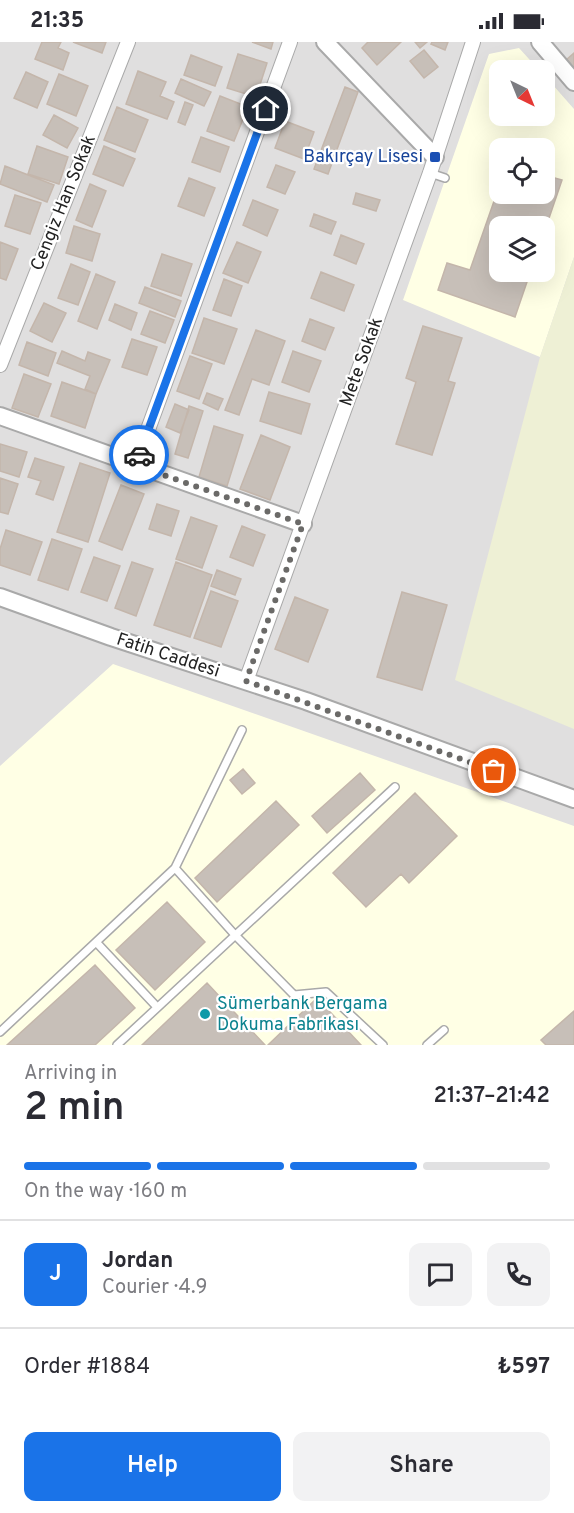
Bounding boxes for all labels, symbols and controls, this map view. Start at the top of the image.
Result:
text: 21:35 [30,8,84,35]
north arrow [489,60,555,126]
map controls [489,60,555,282]
pin [240,83,291,134]
icon: home [249,92,282,125]
street label: Cengiz Han Sokak [26,132,102,274]
button: locate [489,138,555,204]
place label: Bakırçay Lisesi [303,146,423,169]
marker: Bakırçay Lisesi [428,150,442,164]
button: layers [489,216,555,282]
street label: Mete Sokak [335,314,389,410]
courier [109,425,169,485]
icon: car [123,439,156,472]
street label: Fatih Caddesi [113,628,223,684]
pin [468,745,519,796]
icon: bag [477,754,510,787]
place label: Sümerbank Bergama Dokuma Fabrikası [217,993,387,1037]
marker: Sümerbank Bergama Dokuma Fabrikası [198,1007,212,1021]
text: Arriving in [24,1061,117,1087]
text: 21:37–21:42 [433,1083,550,1110]
text: 2 min [24,1085,125,1134]
text: On the way · 160 m [24,1179,187,1205]
button: chat [409,1243,472,1306]
button: phone [487,1243,550,1306]
text: Jordan [102,1248,173,1275]
text: J [49,1261,62,1288]
text: Courier · 4.9 [102,1275,207,1301]
text: Order #1884 [24,1354,150,1381]
text: ₺597 [497,1354,550,1381]
button: Help [24,1432,281,1501]
button: Share [293,1432,550,1501]

